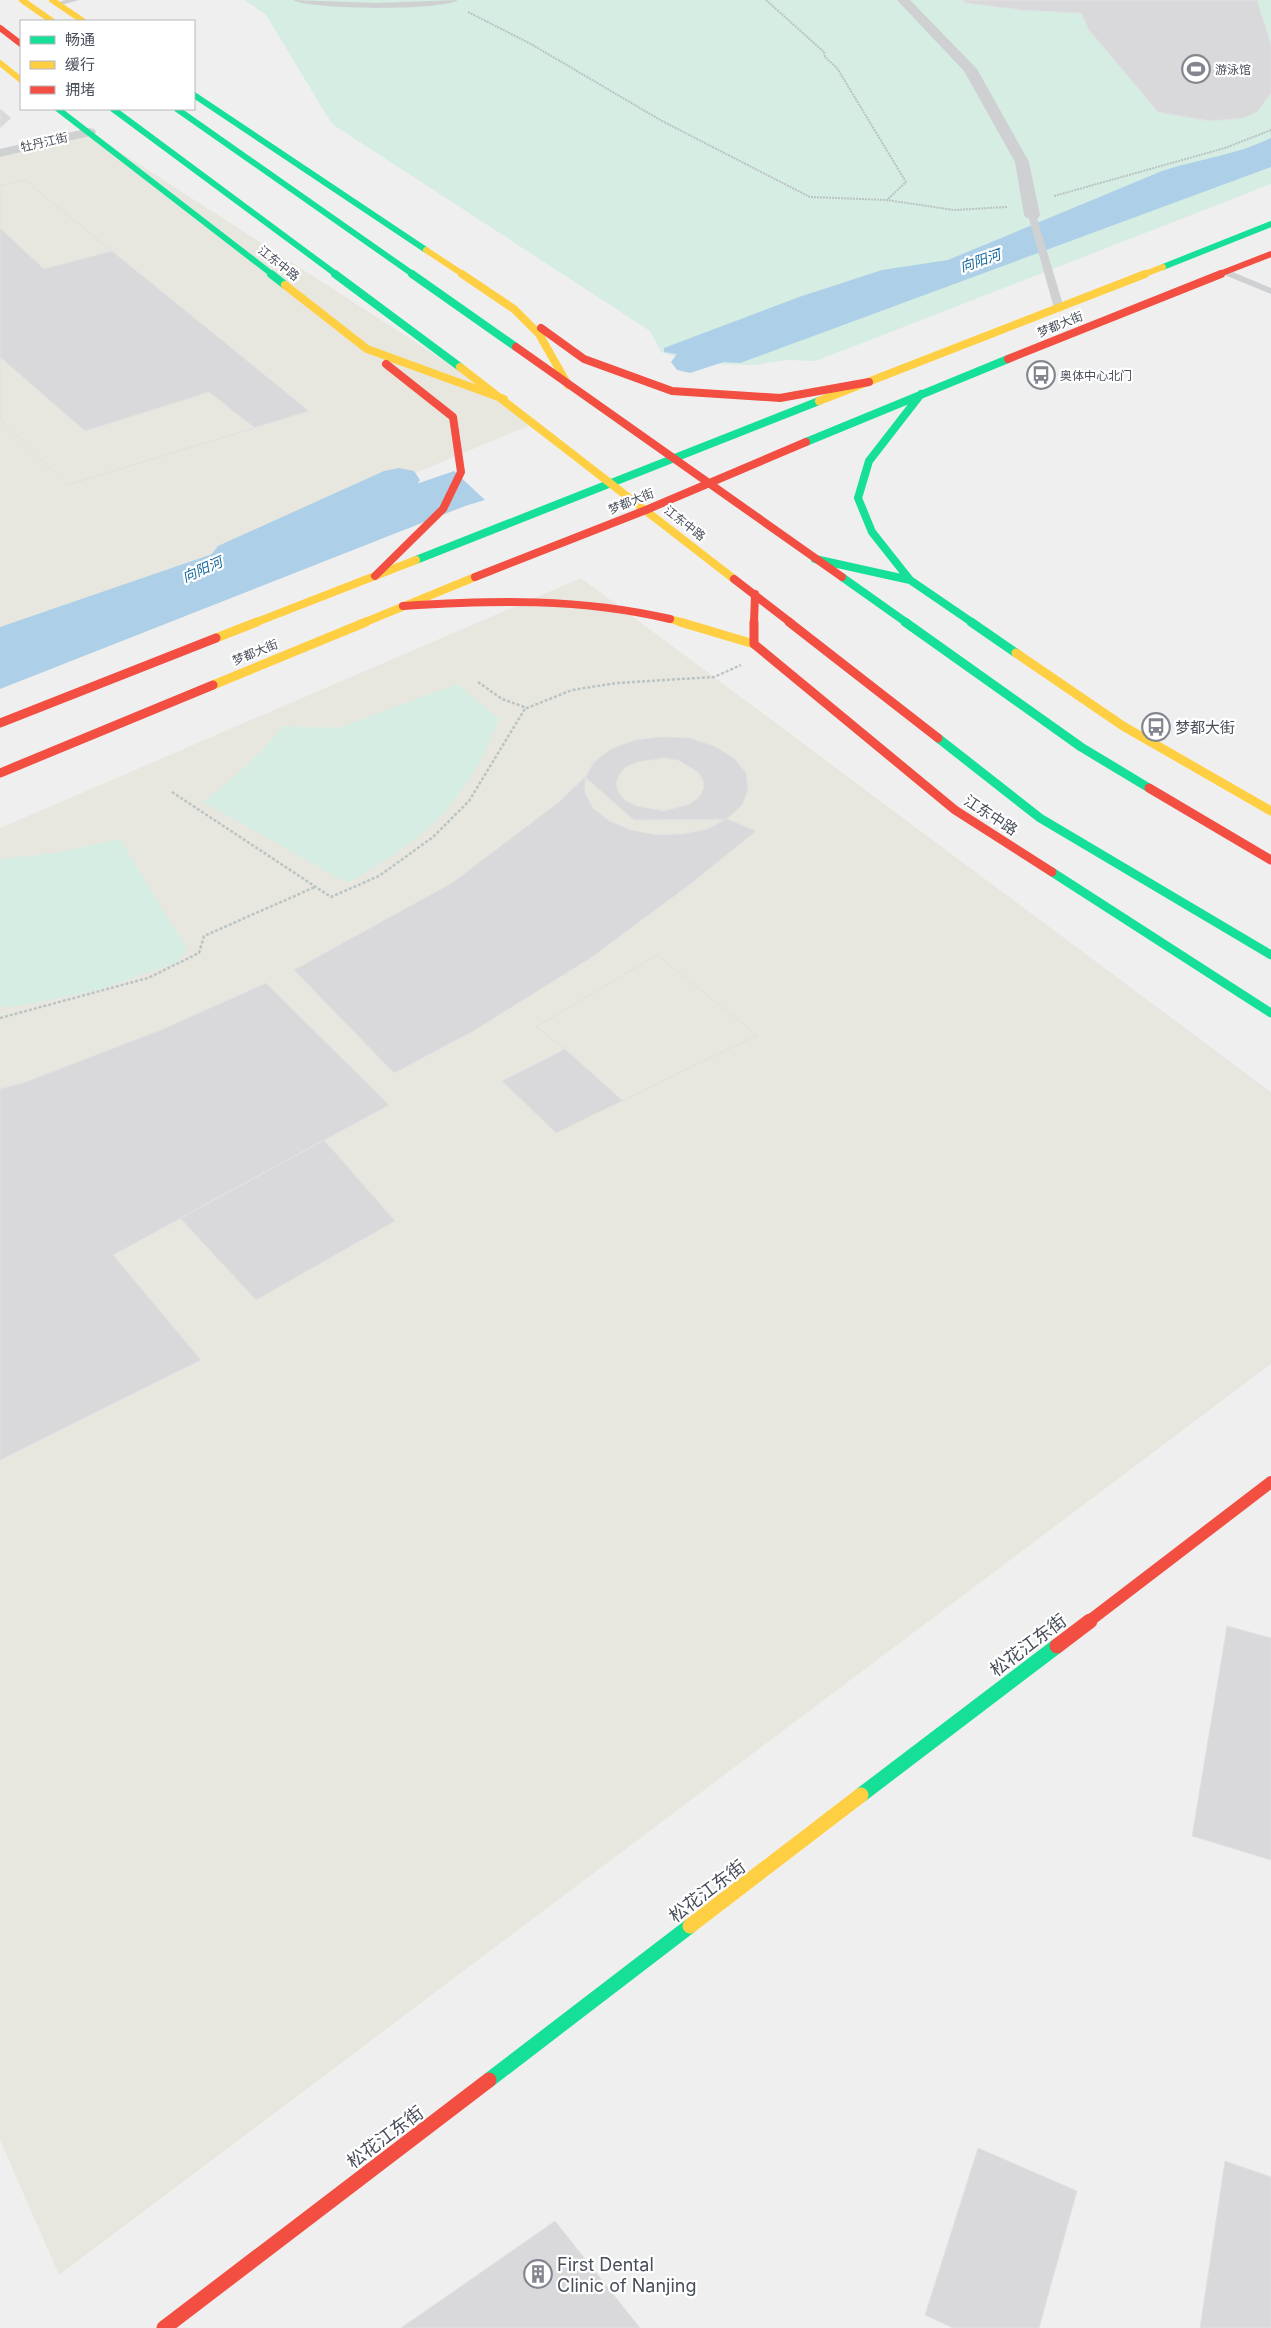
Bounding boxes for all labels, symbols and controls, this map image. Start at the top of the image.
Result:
legend [20,20,195,110]
text: 畅通 [65,30,95,49]
sports icon: 游泳馆 [1181,54,1211,84]
text: 缓行 [65,55,95,74]
place label: 游泳馆 [1215,62,1251,77]
text: 拥堵 [65,80,95,99]
street label: 牡丹江街 [19,129,69,155]
street label: 江东中路 [255,242,303,284]
water label: 向阳河 [957,244,1005,275]
street label: 梦都大街 [1035,308,1085,340]
bus stop icon: 奥体中心北门 [1026,360,1056,390]
place label: 奥体中心北门 [1060,368,1132,383]
street label: 梦都大街 [606,485,656,517]
street label: 江东中路 [661,502,709,544]
water label: 向阳河 [179,551,227,585]
street label: 梦都大街 [230,636,280,668]
bus stop icon: 梦都大街 [1141,712,1171,742]
place label: 梦都大街 [1175,718,1235,737]
street label: 江东中路 [961,791,1021,839]
street label: 松花江东街 [986,1610,1070,1680]
street label: 松花江东街 [665,1856,749,1926]
street label: 松花江东街 [343,2102,427,2172]
place label: First Dental Clinic of Nanjing [557,2254,696,2296]
building icon: First Dental Clinic of Nanjing [523,2259,553,2289]

